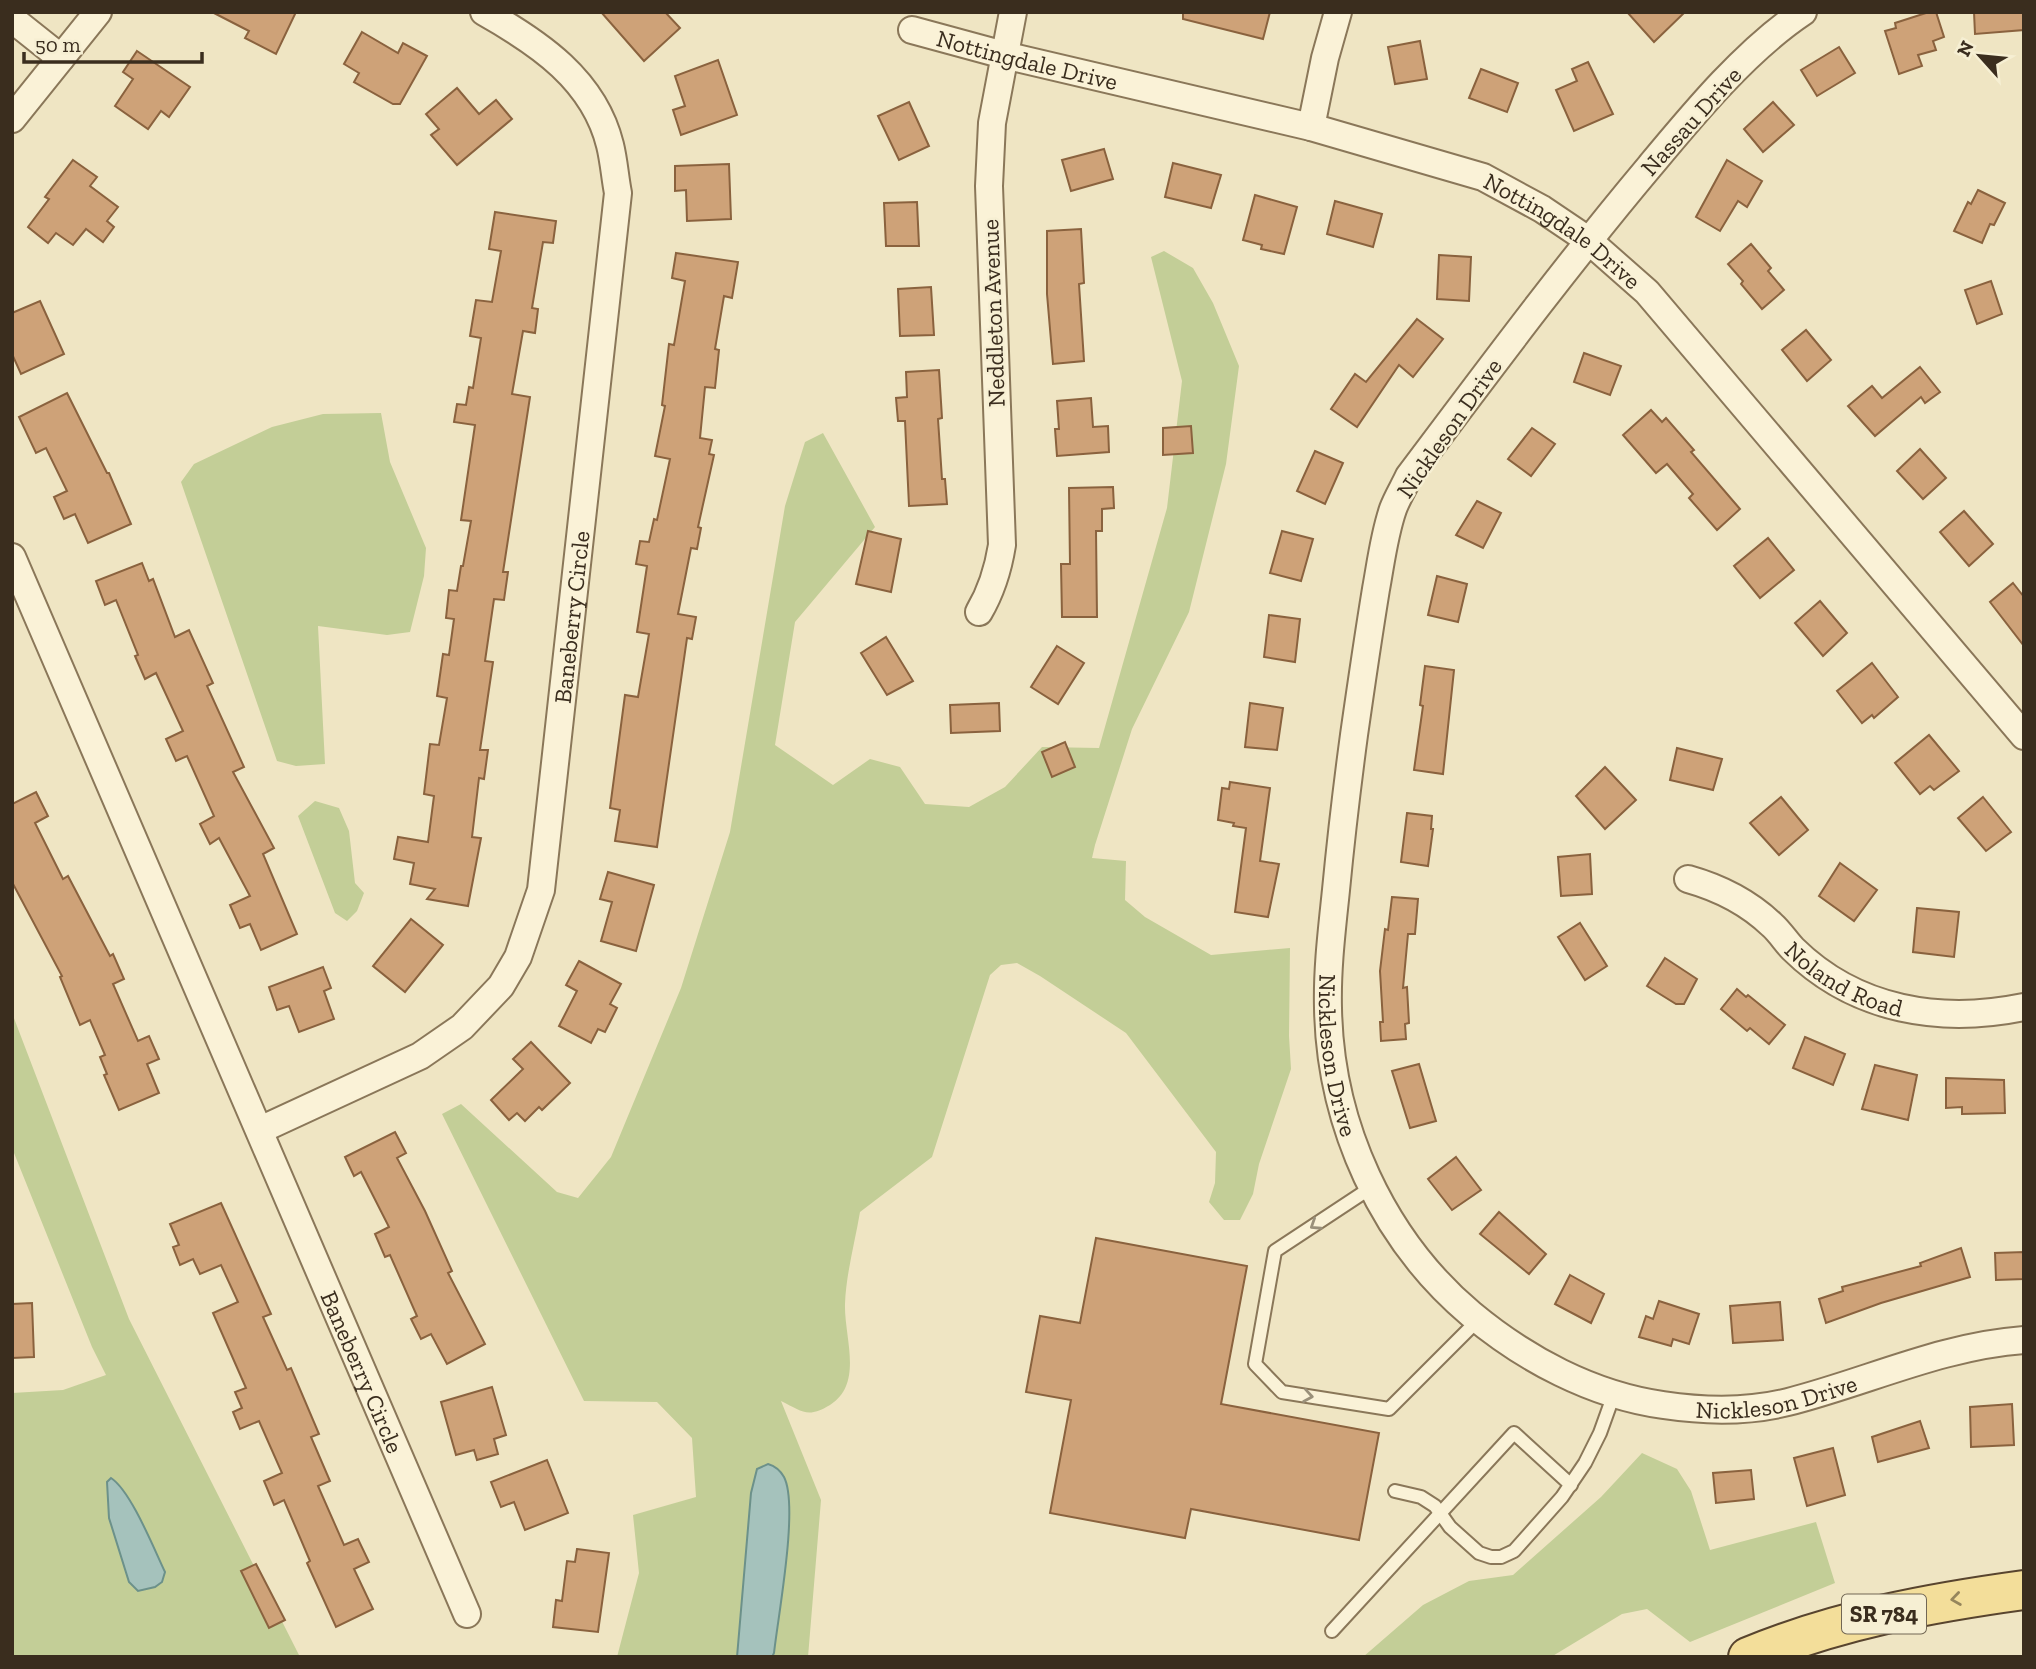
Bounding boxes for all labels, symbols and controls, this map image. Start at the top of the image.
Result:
scale bar [24,21,203,65]
north arrow [1945,21,2015,91]
street label: Nottingdale Drive [934,23,1121,96]
text: 50 m [35,32,81,57]
text: N [1952,37,1979,60]
street label: Nassau Drive [1634,60,1748,182]
street label: Nottingdale Drive [1479,166,1647,295]
street label: Neddleton Avenue [975,218,1011,408]
street label: Nickleson Drive [1390,353,1508,503]
street label: Baneberry Circle [547,529,595,705]
street label: Noland Road [1779,935,1906,1022]
street label: Nickleson Drive [1313,973,1364,1140]
one-way arrow [1309,1216,1322,1229]
street label: Baneberry Circle [315,1286,410,1457]
street label: Nickleson Drive [1695,1368,1860,1424]
one-way arrow [1302,1388,1314,1403]
one-way arrow [1950,1591,1962,1606]
road number: SR 784 [1842,1595,1926,1634]

